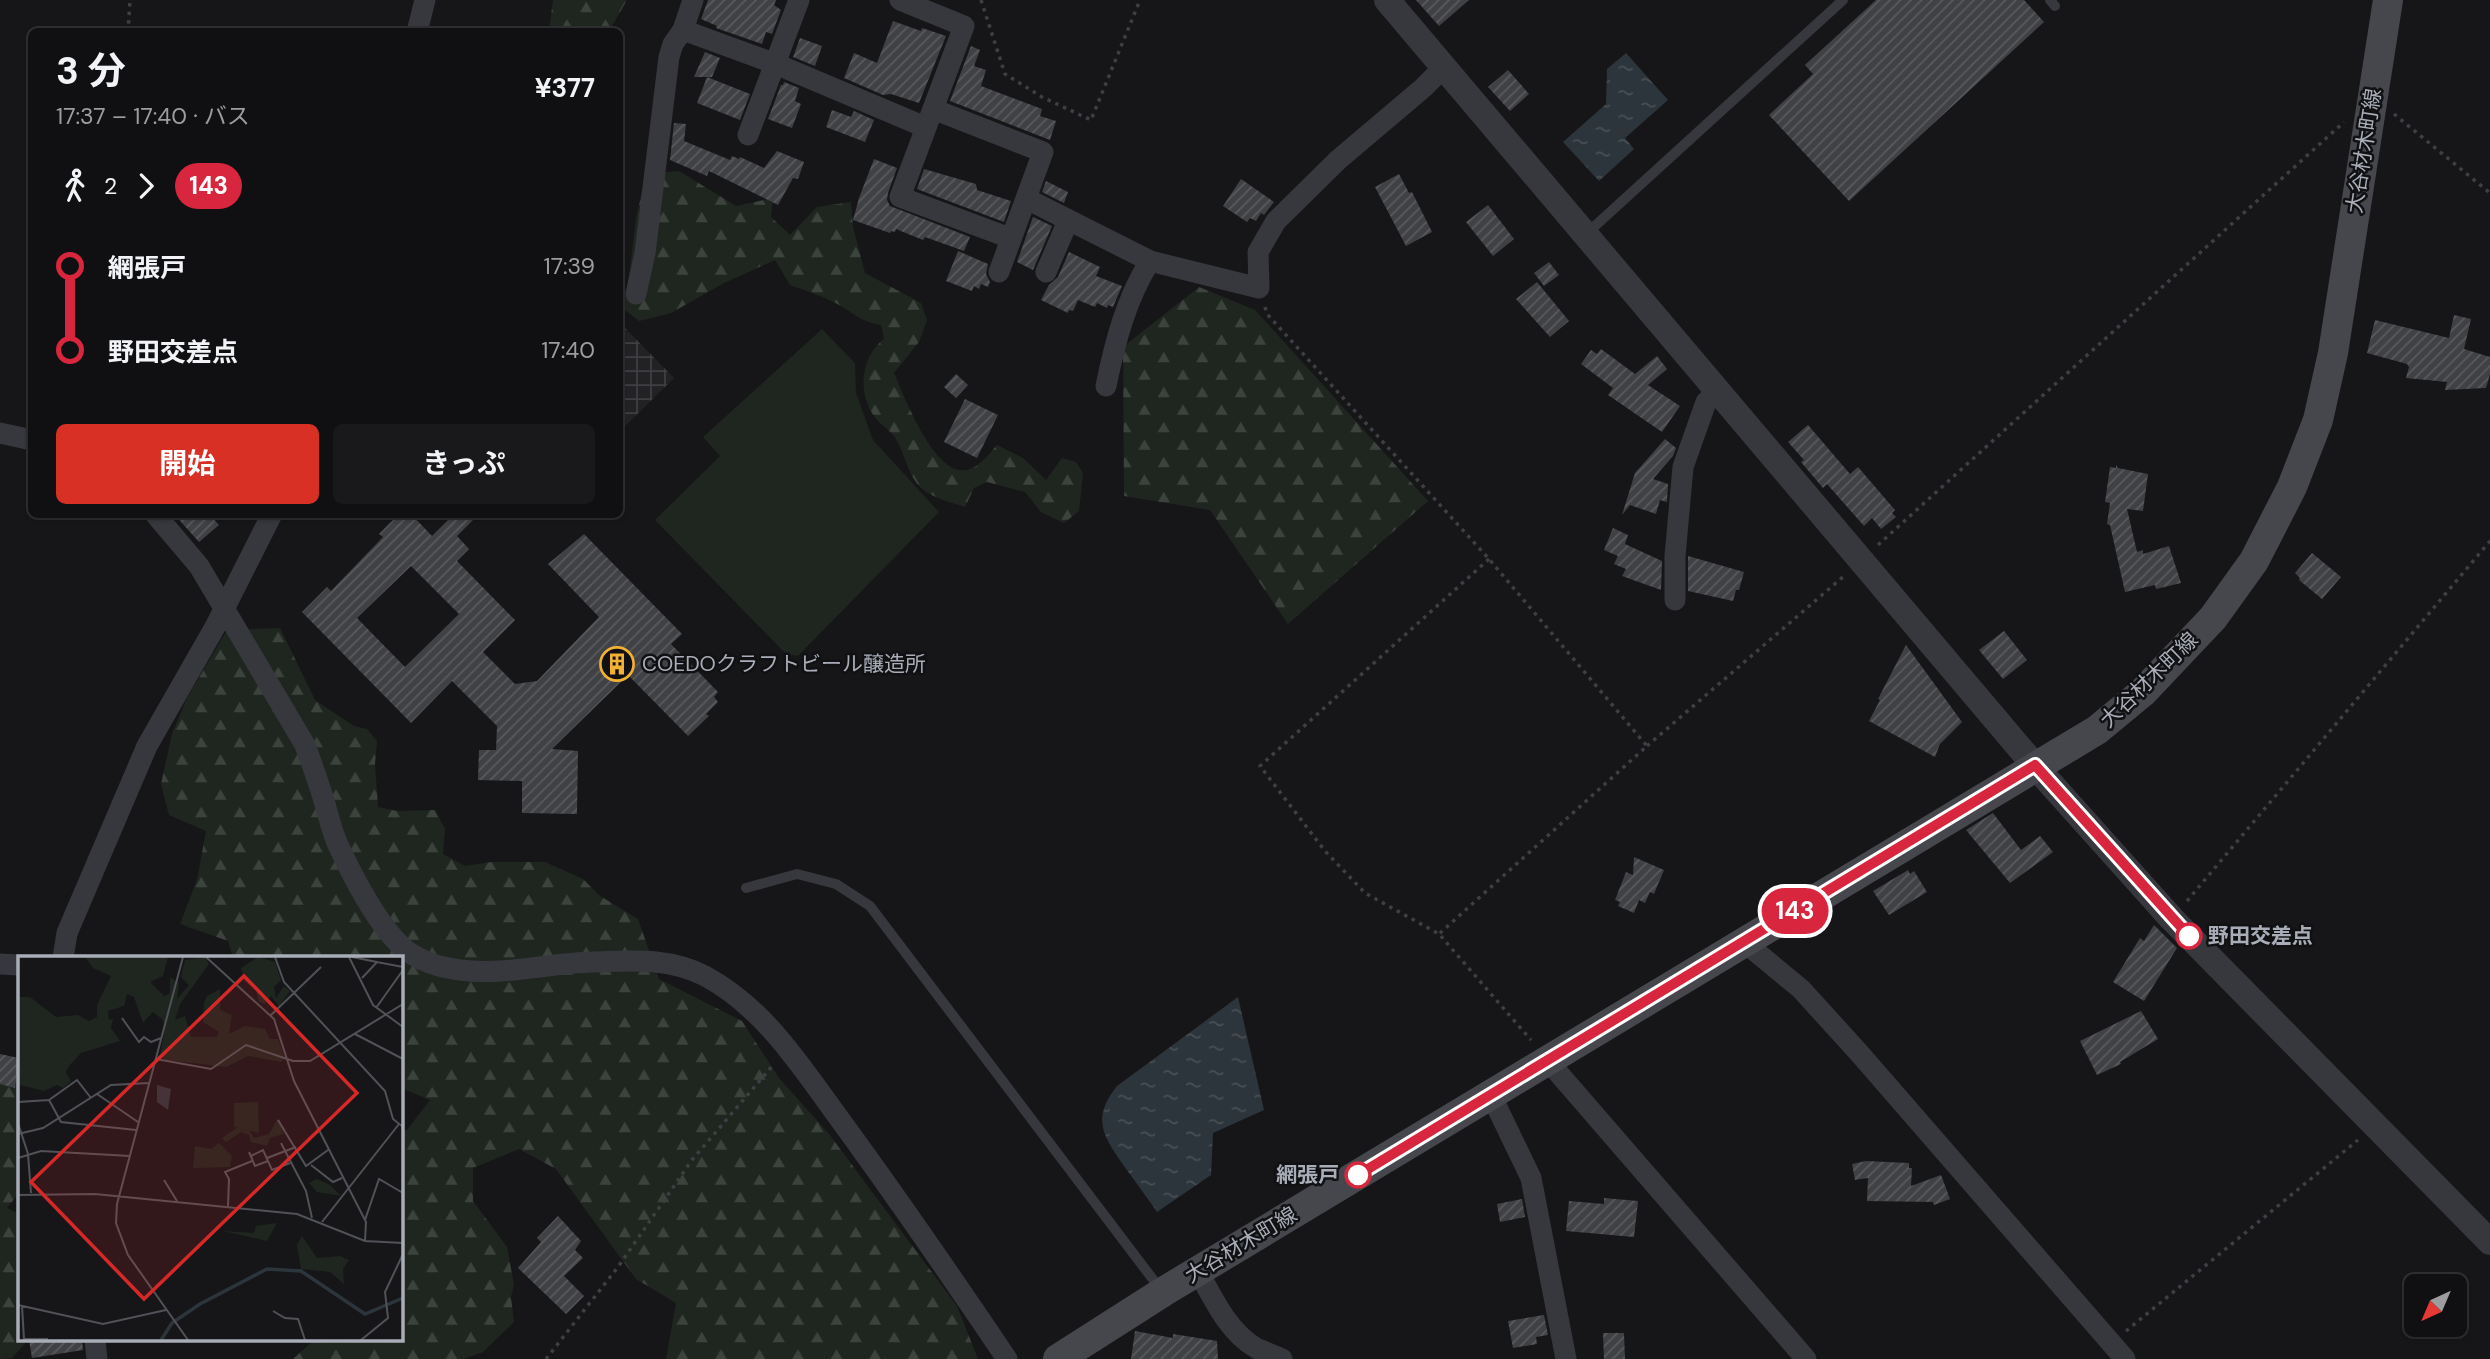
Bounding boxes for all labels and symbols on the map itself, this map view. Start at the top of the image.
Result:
street label: 大谷材木町線 [2340,87,2388,215]
street label: 大谷材木町線 [2094,626,2204,734]
building icon: COEDOクラフトビール醸造所 [598,645,636,683]
place label: COEDOクラフトビール醸造所 [642,650,926,678]
line badge: 143 [1755,888,1835,934]
place label: 野田交差点 [2208,922,2313,950]
marker: 野田交差点 [2176,923,2202,949]
inset map [18,956,402,1342]
place label: 網張戸 [1276,1161,1339,1189]
marker: 網張戸 [1345,1162,1371,1188]
street label: 大谷材木町線 [1180,1201,1302,1289]
north arrow [2404,1274,2468,1337]

